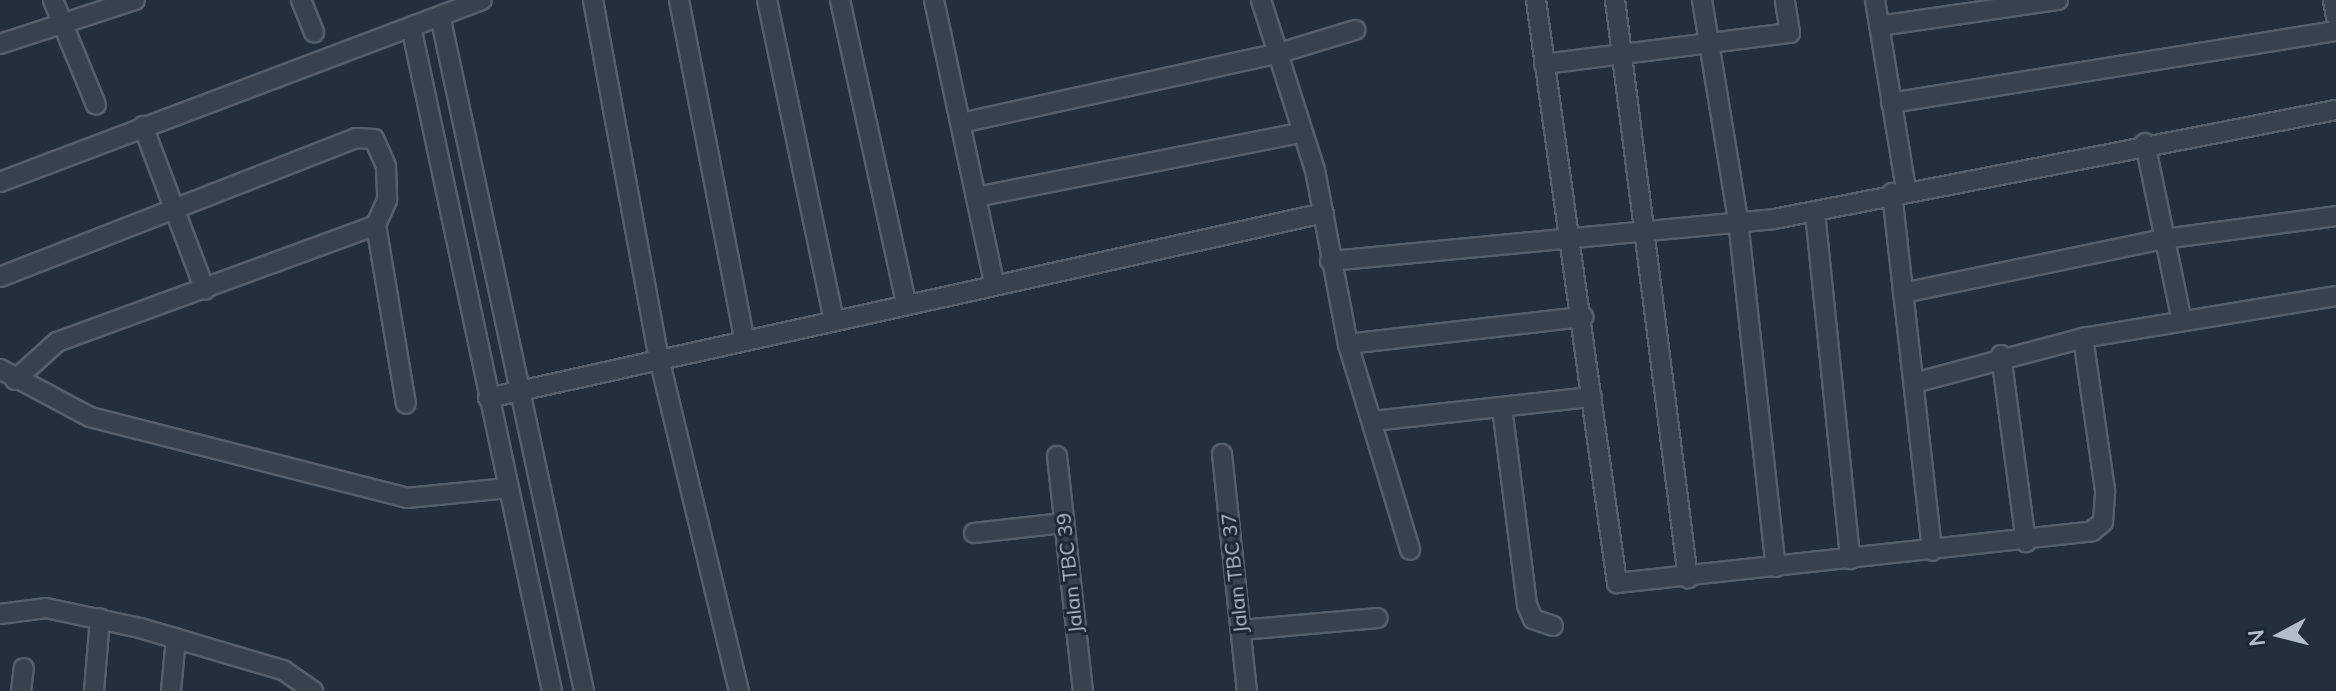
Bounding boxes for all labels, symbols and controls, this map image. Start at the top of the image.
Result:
street label: Jalan TBC 39 [1051,512,1087,634]
street label: Jalan TBC 37 [1216,512,1252,634]
north arrow [2240,595,2320,675]
text: N [2241,628,2271,648]

